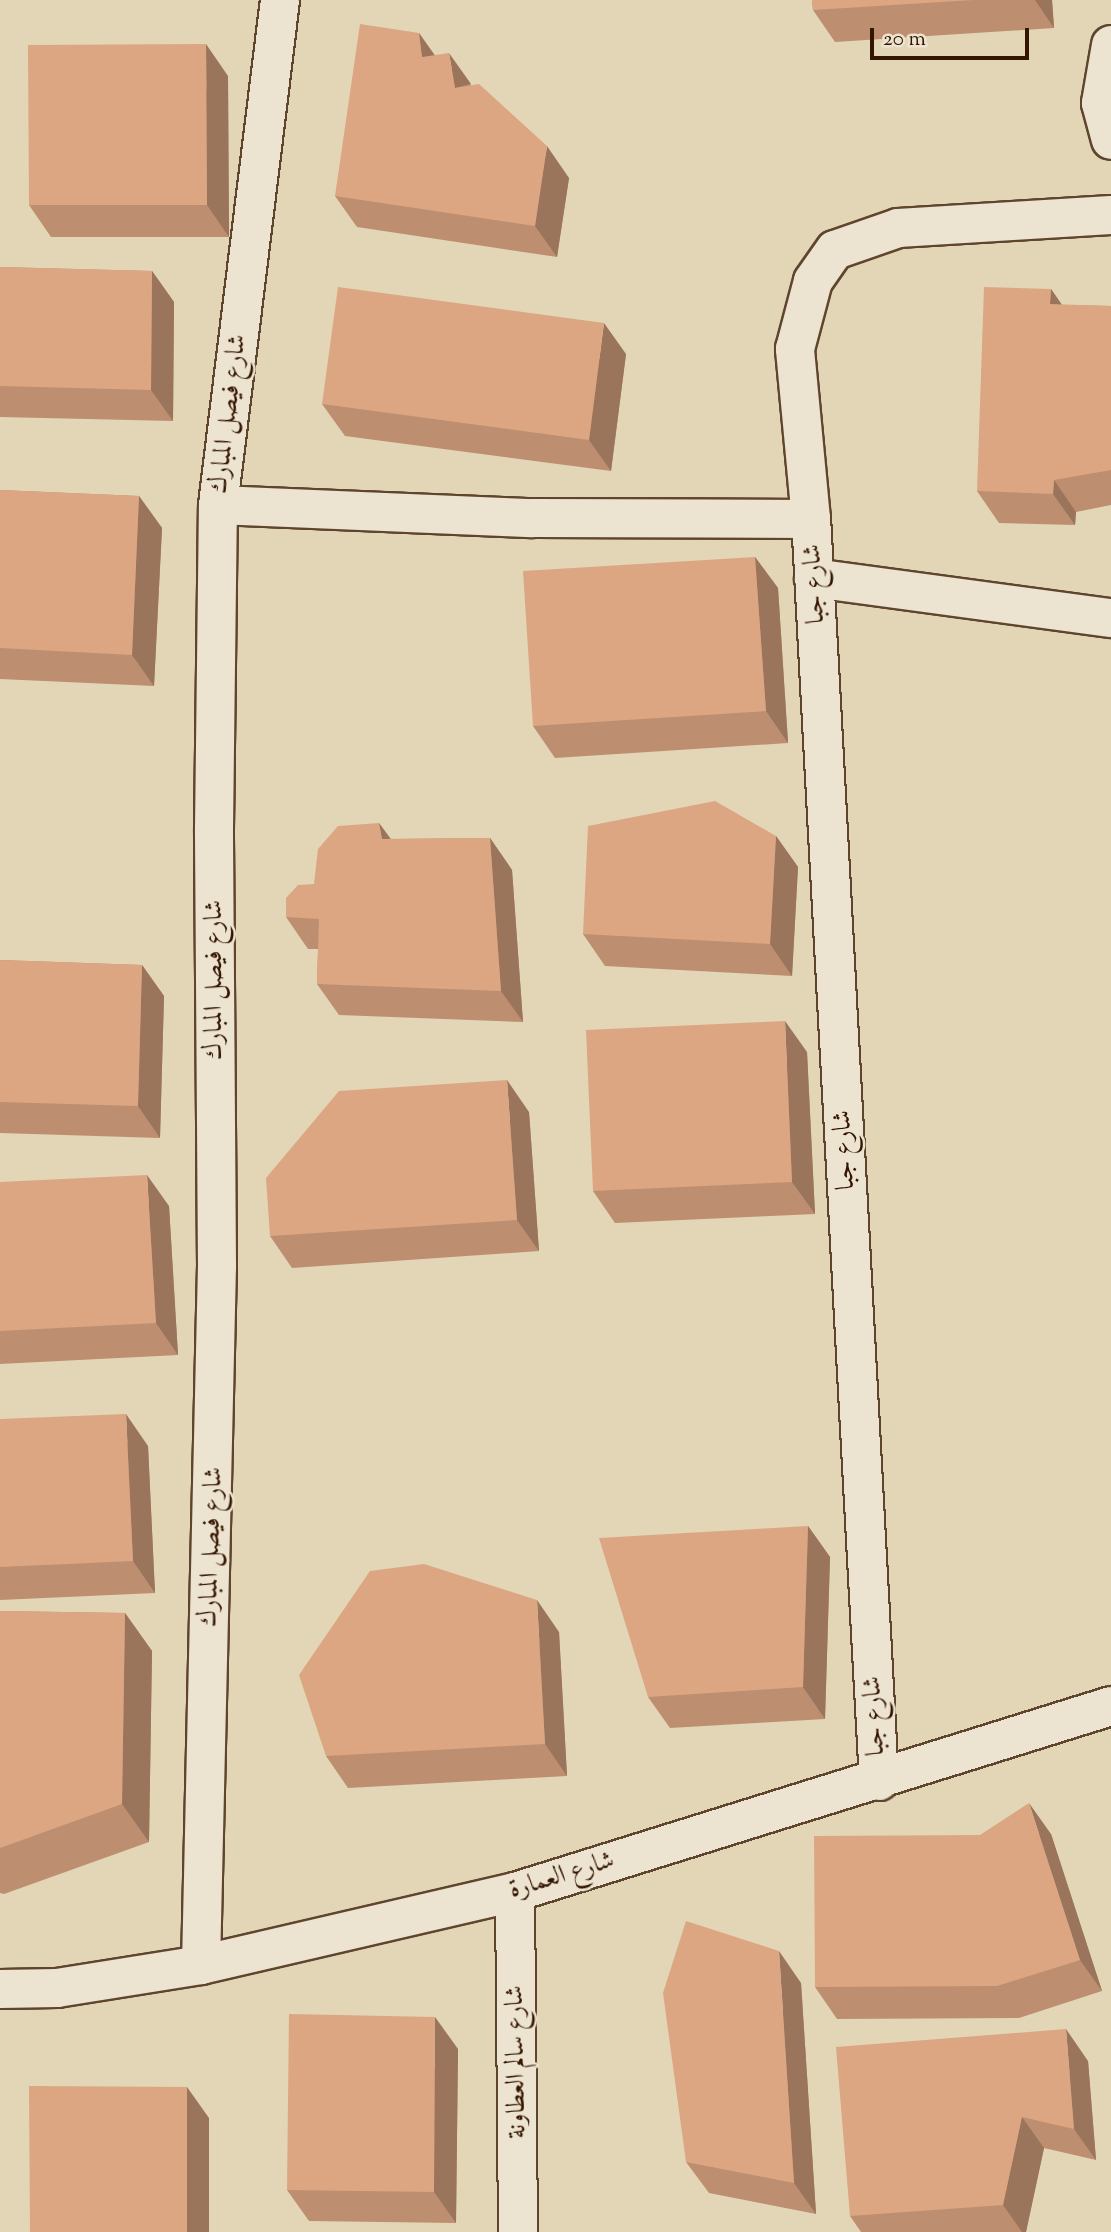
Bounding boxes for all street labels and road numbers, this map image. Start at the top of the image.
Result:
street label: شارع فيصل المبارك [204,333,254,495]
street label: شارع جبا [797,543,833,625]
street label: شارع فيصل المبارك [199,900,231,1060]
street label: شارع جبا [827,1109,863,1191]
street label: شارع فيصل المبارك [194,1466,230,1628]
street label: شارع جبا [857,1675,893,1757]
street label: شارع العمارة [506,1845,618,1907]
street label: شارع سالم العطاونة [500,1985,534,2139]

